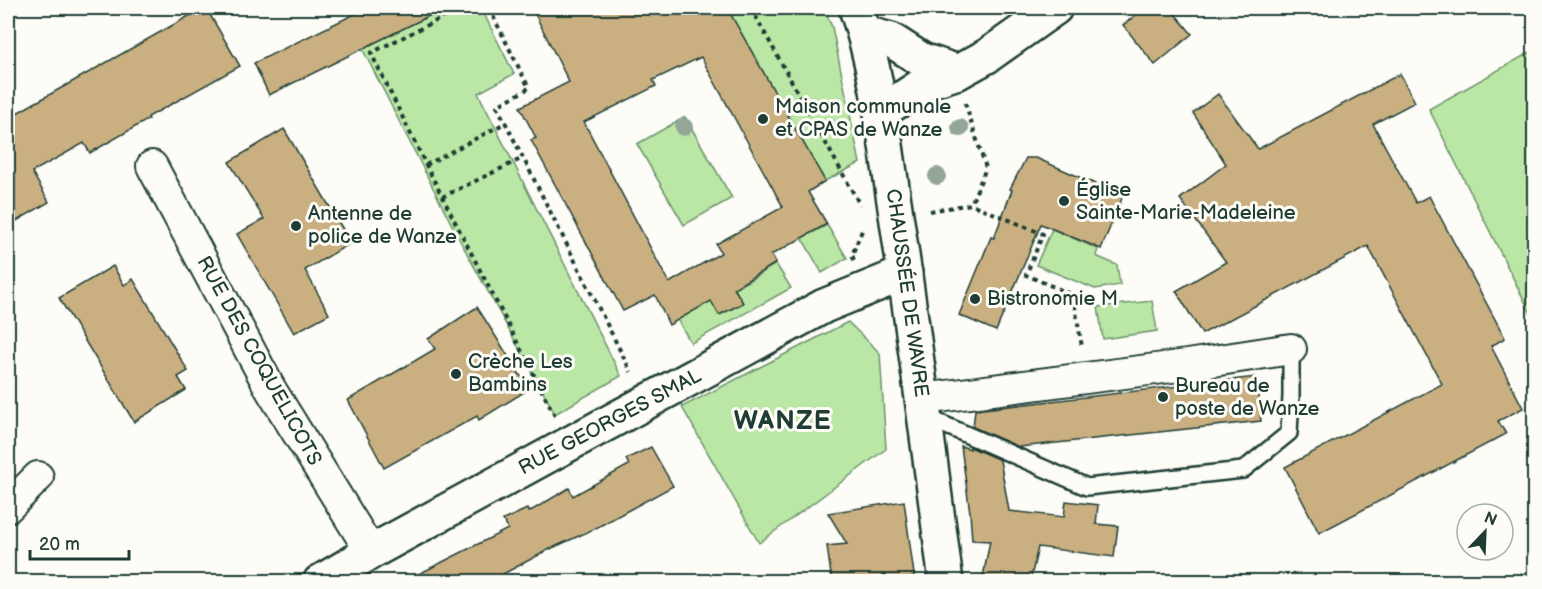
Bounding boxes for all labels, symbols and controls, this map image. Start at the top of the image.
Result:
place label: Maison communale et CPAS de Wanze [775,95,951,142]
marker: Maison communale et CPAS de Wanze [756,112,770,126]
place label: Église Sainte-Marie-Madeleine [1076,177,1296,225]
street label: CHAUSSÉE DE WAVRE [880,187,934,399]
marker: Église Sainte-Marie-Madeleine [1057,194,1071,208]
place label: Antenne de police de Wanze [308,202,457,249]
marker: Antenne de police de Wanze [289,219,303,233]
street label: RUE DES COQUELICOTS [191,252,327,470]
place label: Bistronomie M [987,287,1118,311]
marker: Bistronomie M [968,292,982,306]
place label: Crèche Les Bambins [468,350,573,397]
street label: RUE GEORGES SMAL [515,363,706,480]
marker: Crèche Les Bambins [449,367,463,381]
place label: Bureau de poste de Wanze [1175,374,1320,421]
marker: Bureau de poste de Wanze [1156,390,1170,404]
district label: WANZE [734,406,832,437]
north arrow [1455,502,1515,562]
text: N [1481,508,1500,531]
scale bar [30,523,129,561]
text: 20 m [39,534,80,555]

